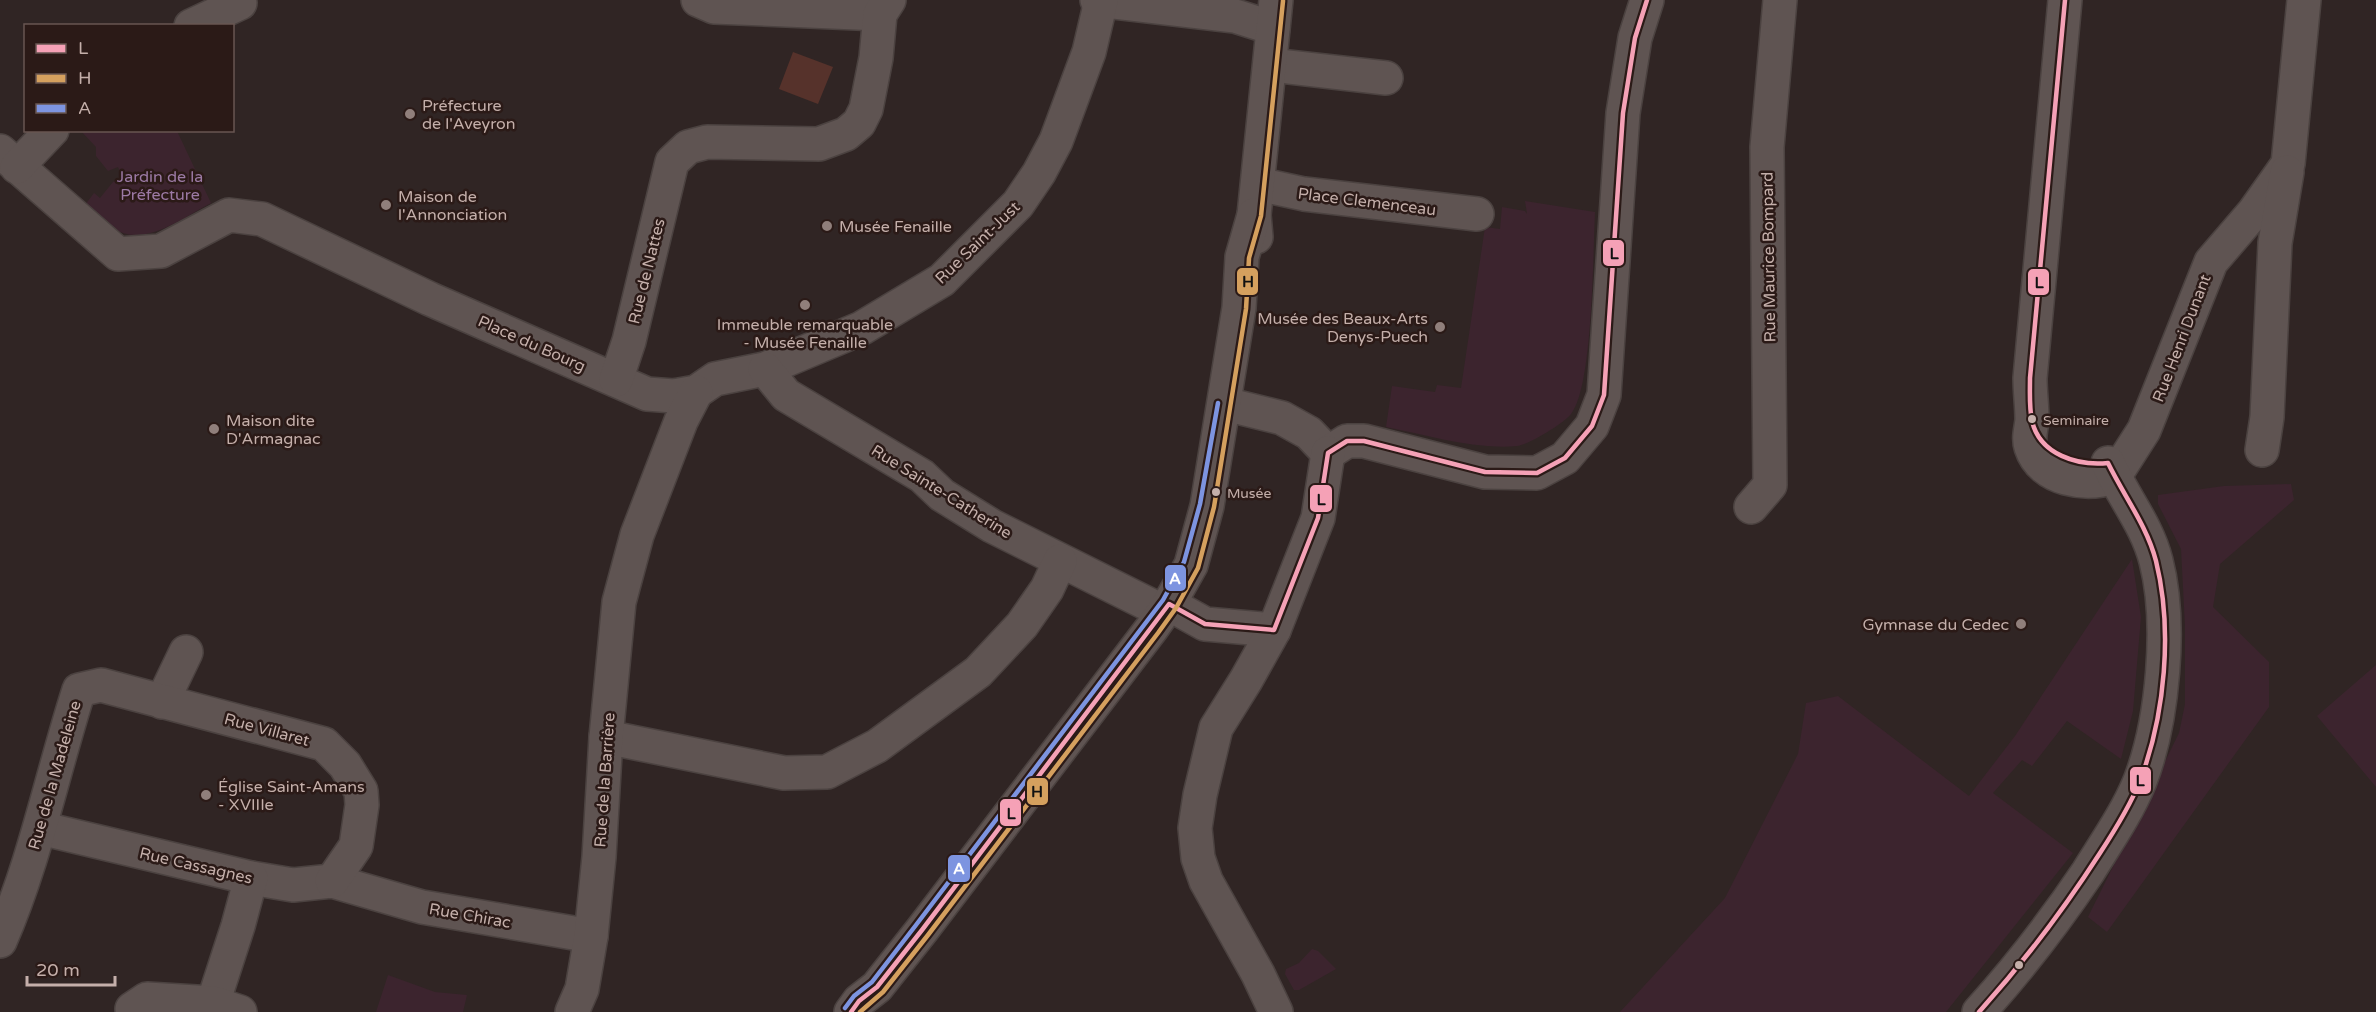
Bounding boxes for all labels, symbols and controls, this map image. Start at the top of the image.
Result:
legend [24,24,234,132]
text: L [78,37,89,59]
text: H [78,67,92,89]
place label: Préfecture de l'Aveyron [422,96,516,134]
text: A [78,97,91,119]
marker: Préfecture de l'Aveyron [403,107,417,121]
park label: Jardin de la Préfecture [117,167,203,205]
street label: Rue Maurice Bompard [1758,171,1780,343]
street label: Place Clemenceau [1297,184,1437,220]
place label: Maison de l'Annonciation [398,187,507,225]
street label: Rue Saint-Just [931,197,1024,288]
marker: Maison de l'Annonciation [379,198,393,212]
street label: Rue de Nattes [624,216,670,326]
place label: Musée Fenaille [839,217,952,237]
marker: Musée Fenaille [820,219,834,233]
line badge: L [1602,239,1625,267]
text: L [1609,244,1619,264]
line badge: H [1236,267,1259,296]
line badge: L [2027,268,2050,296]
text: H [1242,272,1254,292]
street label: Rue Henri Dunant [2148,272,2216,405]
text: L [2034,273,2044,293]
marker: Immeuble remarquable - Musée Fenaille [798,298,812,312]
place label: Musée des Beaux-Arts Denys-Puech [1257,309,1428,347]
street label: Place du Bourg [475,311,589,377]
place label: Immeuble remarquable - Musée Fenaille [717,315,893,353]
marker: Musée des Beaux-Arts Denys-Puech [1433,320,1447,334]
place label: Maison dite D'Armagnac [226,411,321,449]
place label: Seminaire [2043,412,2109,429]
marker: Seminaire [2026,413,2038,425]
marker: Maison dite D'Armagnac [207,422,221,436]
street label: Rue Sainte-Catherine [867,440,1015,543]
line badge: L [1309,484,1333,513]
place label: Musée [1227,485,1272,502]
marker: Musée [1210,486,1222,498]
text: L [1316,490,1326,510]
line badge: A [1164,564,1187,592]
text: A [1169,569,1181,589]
place label: Gymnase du Cedec [1862,615,2009,635]
marker: Gymnase du Cedec [2014,617,2028,631]
street label: Rue de la Madeleine [24,698,86,852]
street label: Rue Villaret [222,709,311,751]
street label: Rue de la Barrière [590,712,620,848]
line badge: L [2129,766,2152,795]
text: L [2135,771,2145,791]
place label: Église Saint-Amans - XVIIIe [218,777,365,815]
line badge: H [1026,777,1049,806]
text: H [1031,782,1043,802]
marker: Église Saint-Amans - XVIIIe [199,788,213,802]
line badge: L [999,798,1022,827]
text: L [1006,804,1016,824]
street label: Rue Cassagnes [137,843,254,889]
line badge: A [947,854,971,883]
text: A [953,859,965,879]
street label: Rue Chirac [427,899,512,933]
scale bar [27,949,116,987]
text: 20 m [36,959,80,981]
unlabelled marker [2013,959,2025,971]

